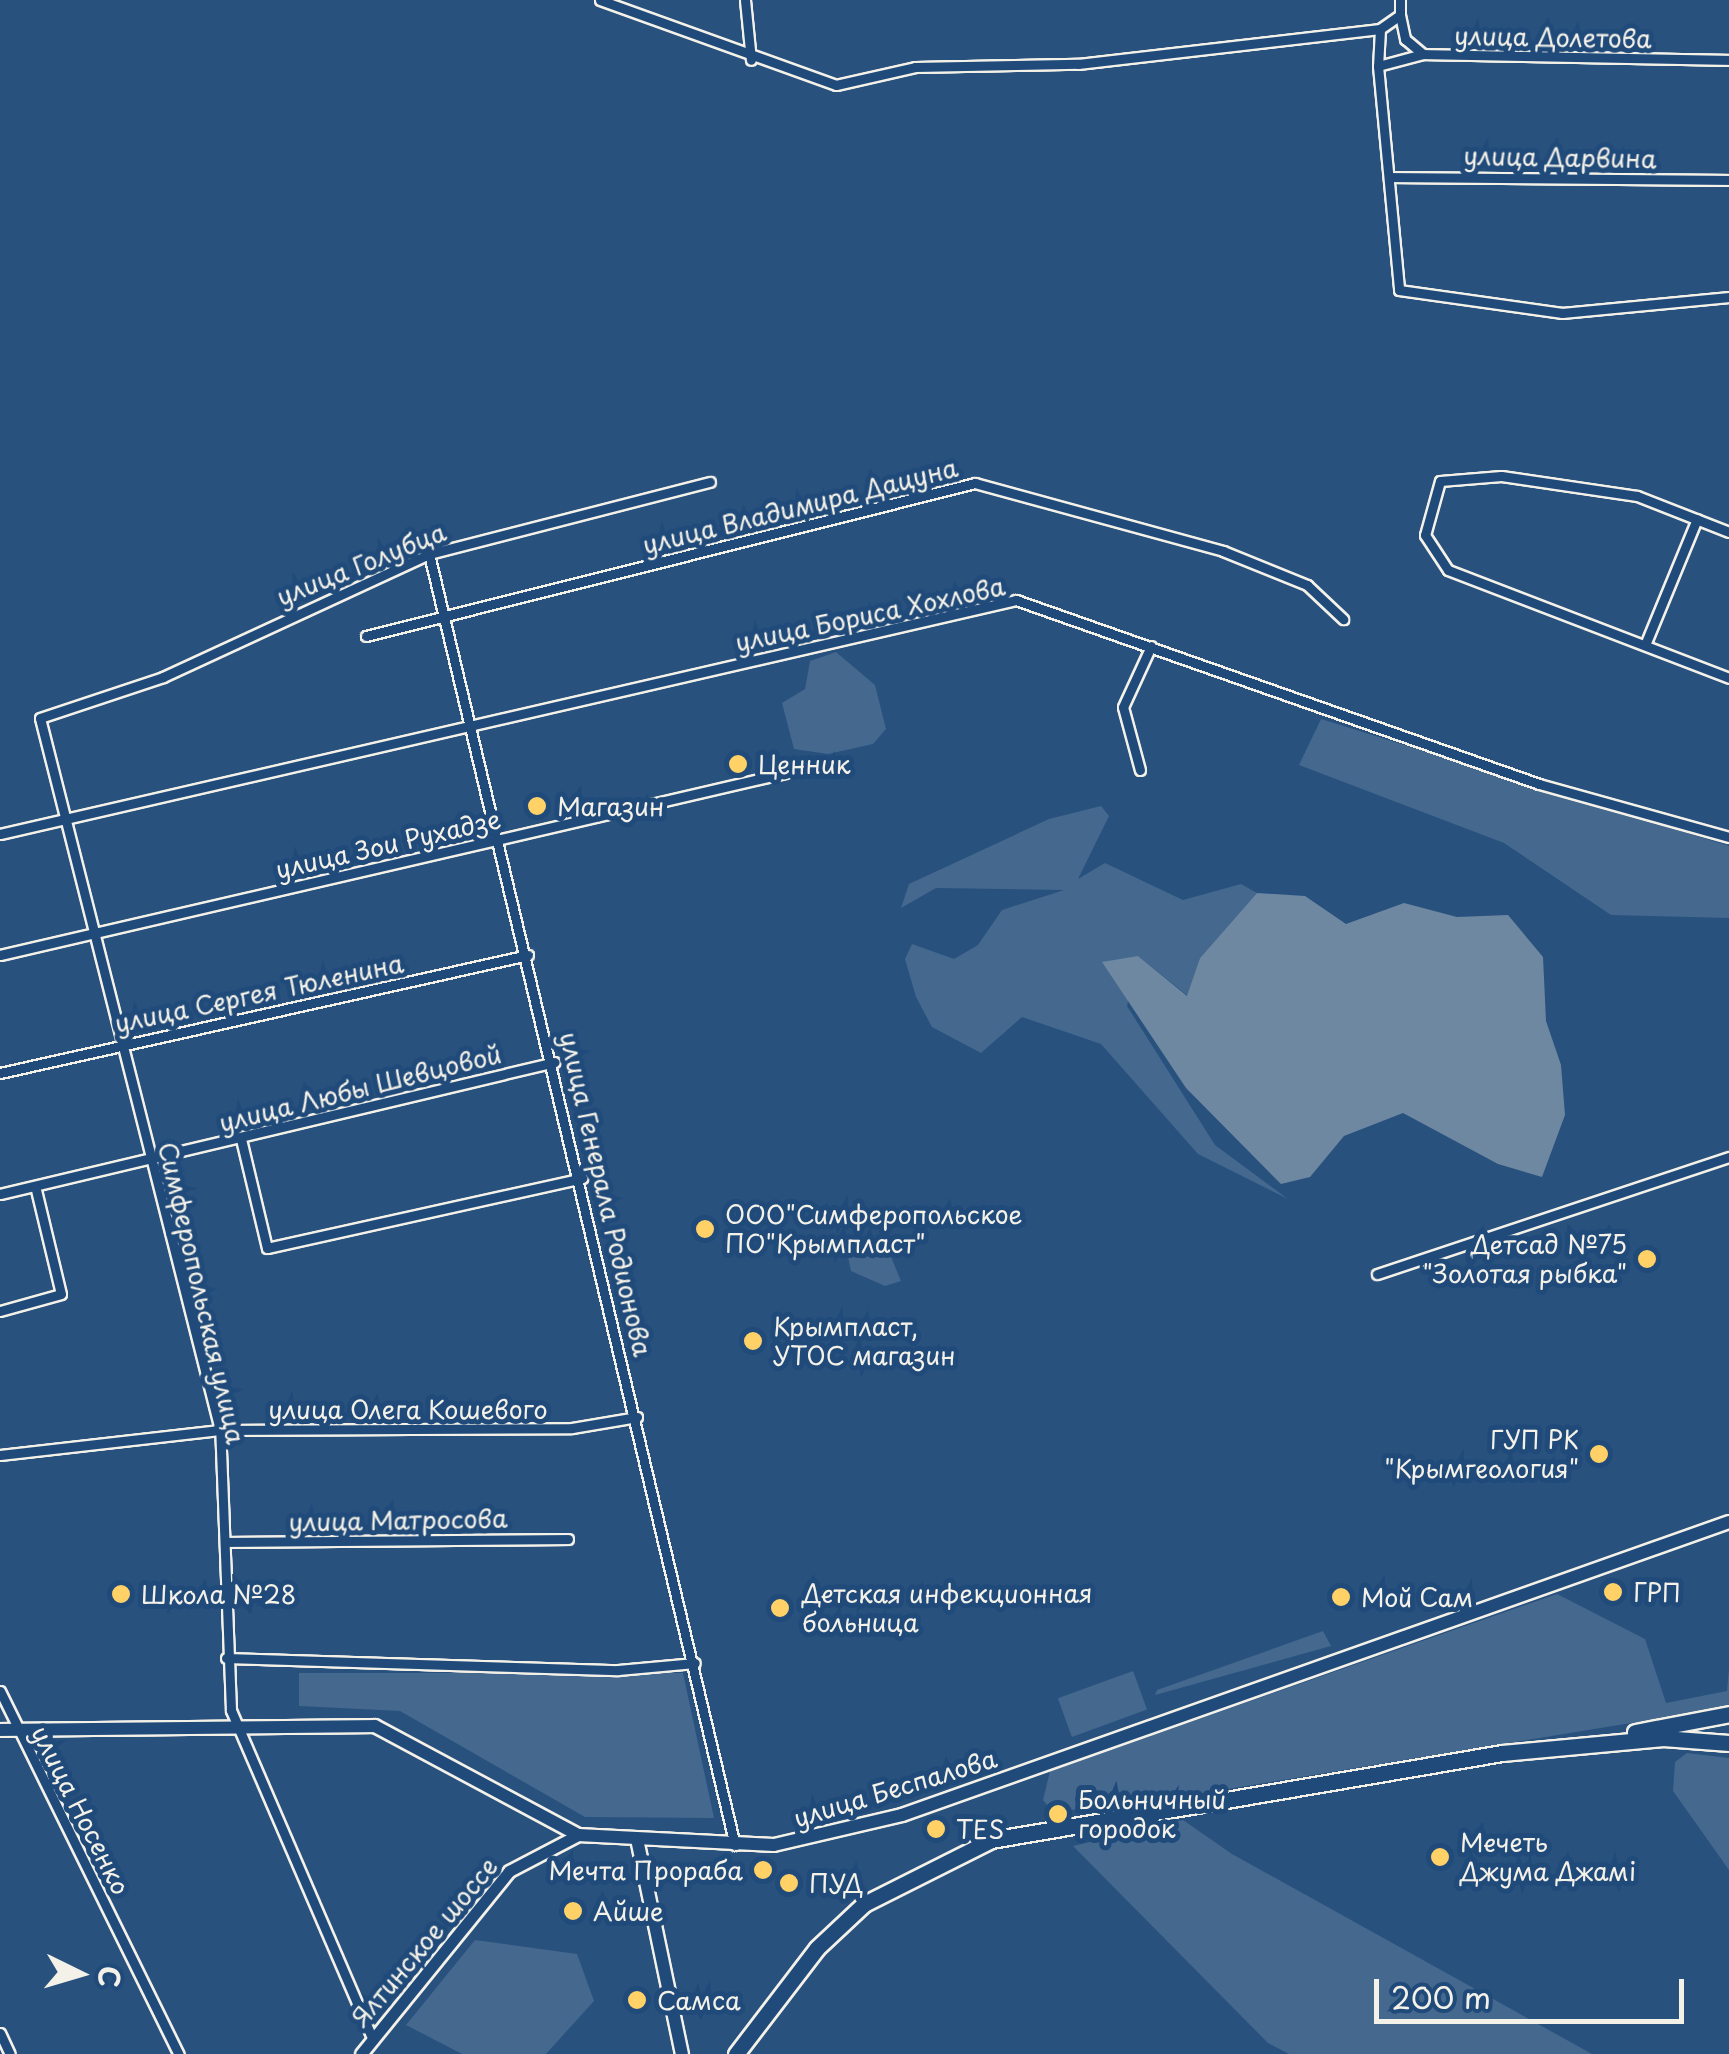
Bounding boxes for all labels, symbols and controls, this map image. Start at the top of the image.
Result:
street label: улица Долетова [1453,20,1653,54]
street label: улица Дарвина [1462,140,1658,174]
street label: улица Владимира Дацуна [638,452,962,560]
street label: улица Голубца [271,516,451,612]
street label: улица Бориса Хохлова [731,570,1009,658]
place label: Ценник [758,749,851,779]
marker: Ценник [727,753,749,775]
place label: Магазин [557,791,664,821]
marker: Магазин [526,795,548,817]
street label: улица Зои Рухадзе [271,803,505,885]
street label: улица Сергея Тюленина [112,948,406,1038]
street label: улица Генерала Родионова [554,1028,658,1360]
street label: улица Любы Шевцовой [215,1038,505,1138]
street label: Симферопольская улица [152,1138,252,1448]
place label: ООО"Симферопольское ПО"Крымпласт" [725,1200,1023,1259]
marker: ООО"Симферопольское ПО"Крымпласт" [694,1218,716,1240]
place label: Детсад №75 "Золотая рыбка" [1423,1230,1627,1289]
marker: Детсад №75 "Золотая рыбка" [1636,1248,1658,1270]
place label: Крымпласт, УТОС магазин [773,1312,956,1371]
marker: Крымпласт, УТОС магазин [742,1330,764,1352]
street label: улица Олега Кошевого [267,1394,549,1424]
place label: ГУП РК "Крымгеология" [1384,1425,1579,1484]
marker: ГУП РК "Крымгеология" [1588,1443,1610,1465]
street label: улица Матросова [288,1503,508,1537]
place label: ГРП [1633,1577,1681,1607]
place label: Школа №28 [141,1579,297,1609]
place label: Детская инфекционная больница [802,1579,1093,1638]
marker: ГРП [1602,1581,1624,1603]
place label: Мой Сам [1361,1582,1474,1612]
marker: Школа №28 [110,1583,132,1605]
marker: Мой Сам [1330,1586,1352,1608]
marker: Детская инфекционная больница [767,1595,793,1621]
street label: улица Носенко [25,1720,137,1900]
street label: улица Беспалова [789,1743,1001,1833]
place label: Больничный городок [1078,1785,1226,1844]
marker: Больничный городок [1047,1803,1069,1825]
place label: TES [956,1814,1004,1844]
marker: TES [925,1818,947,1840]
place label: Мечеть Джума Джамі [1460,1828,1637,1887]
marker: Мечеть Джума Джамі [1429,1846,1451,1868]
street label: Ялтинское шоссе [345,1851,503,2033]
place label: Мечта Прораба [547,1855,743,1885]
marker: Мечта Прораба [752,1859,774,1881]
place label: ПУД [809,1868,863,1898]
marker: ПУД [778,1872,800,1894]
place label: Айше [593,1896,664,1926]
marker: Айше [562,1900,584,1922]
north arrow [30,1924,130,2024]
scale bar [1379,1959,1689,2021]
text: С [88,1964,133,1989]
text: 200 m [1391,1974,1491,2019]
place label: Самса [657,1985,741,2015]
marker: Самса [626,1989,648,2011]

